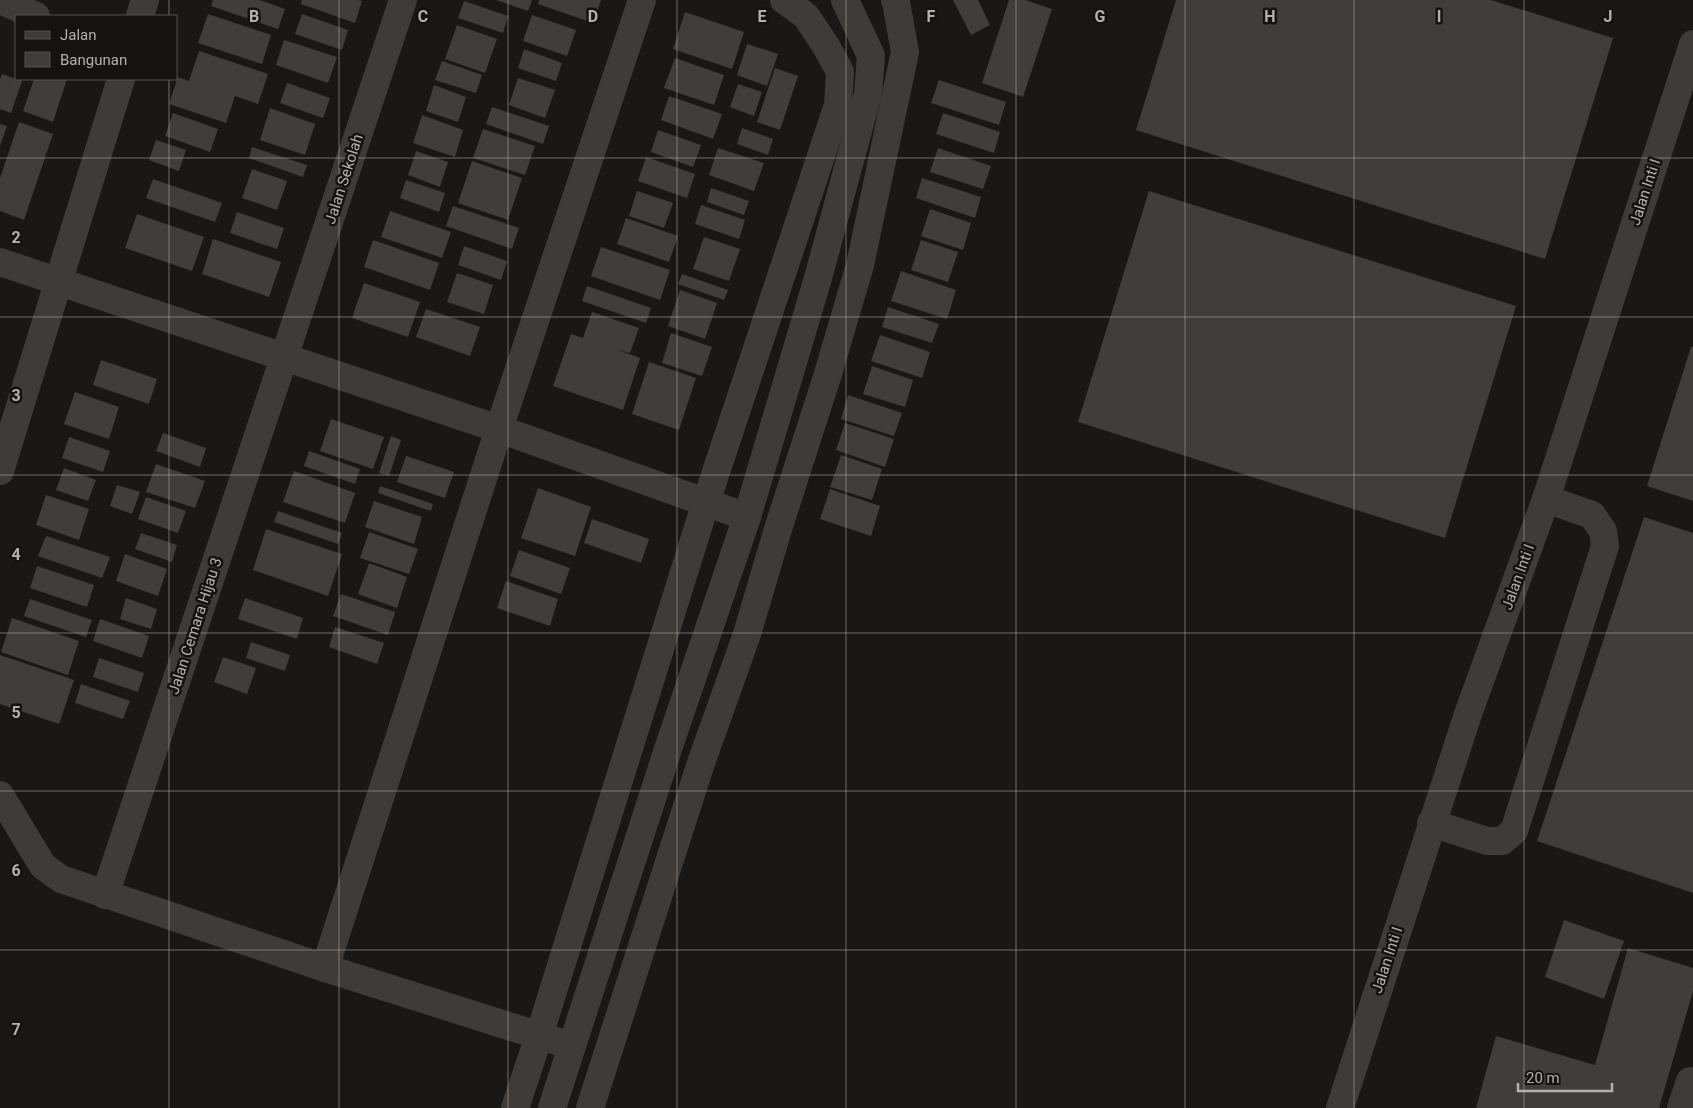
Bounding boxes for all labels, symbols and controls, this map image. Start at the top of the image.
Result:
text: B [249,7,259,26]
text: C [418,7,428,26]
text: D [588,7,598,26]
text: E [758,7,767,26]
text: F [927,7,936,26]
text: G [1095,7,1106,26]
text: H [1264,7,1276,26]
text: I [1437,7,1441,26]
text: J [1604,7,1612,26]
legend [15,15,178,80]
text: Jalan [60,26,97,44]
text: Bangunan [60,51,127,69]
street label: Jalan Sekolah [321,132,367,226]
street label: Jalan Inti I [1626,156,1664,228]
text: 2 [11,228,21,247]
text: 3 [11,386,21,405]
street label: Jalan Inti I [1498,542,1538,612]
text: 4 [11,545,21,564]
street label: Jalan Cemara Hijau 3 [164,555,226,697]
text: 5 [11,703,21,722]
text: 6 [11,861,21,880]
street label: Jalan Inti I [1368,924,1406,996]
text: 7 [11,1020,21,1039]
scale bar [1518,1060,1612,1092]
text: 20 m [1526,1069,1560,1087]

